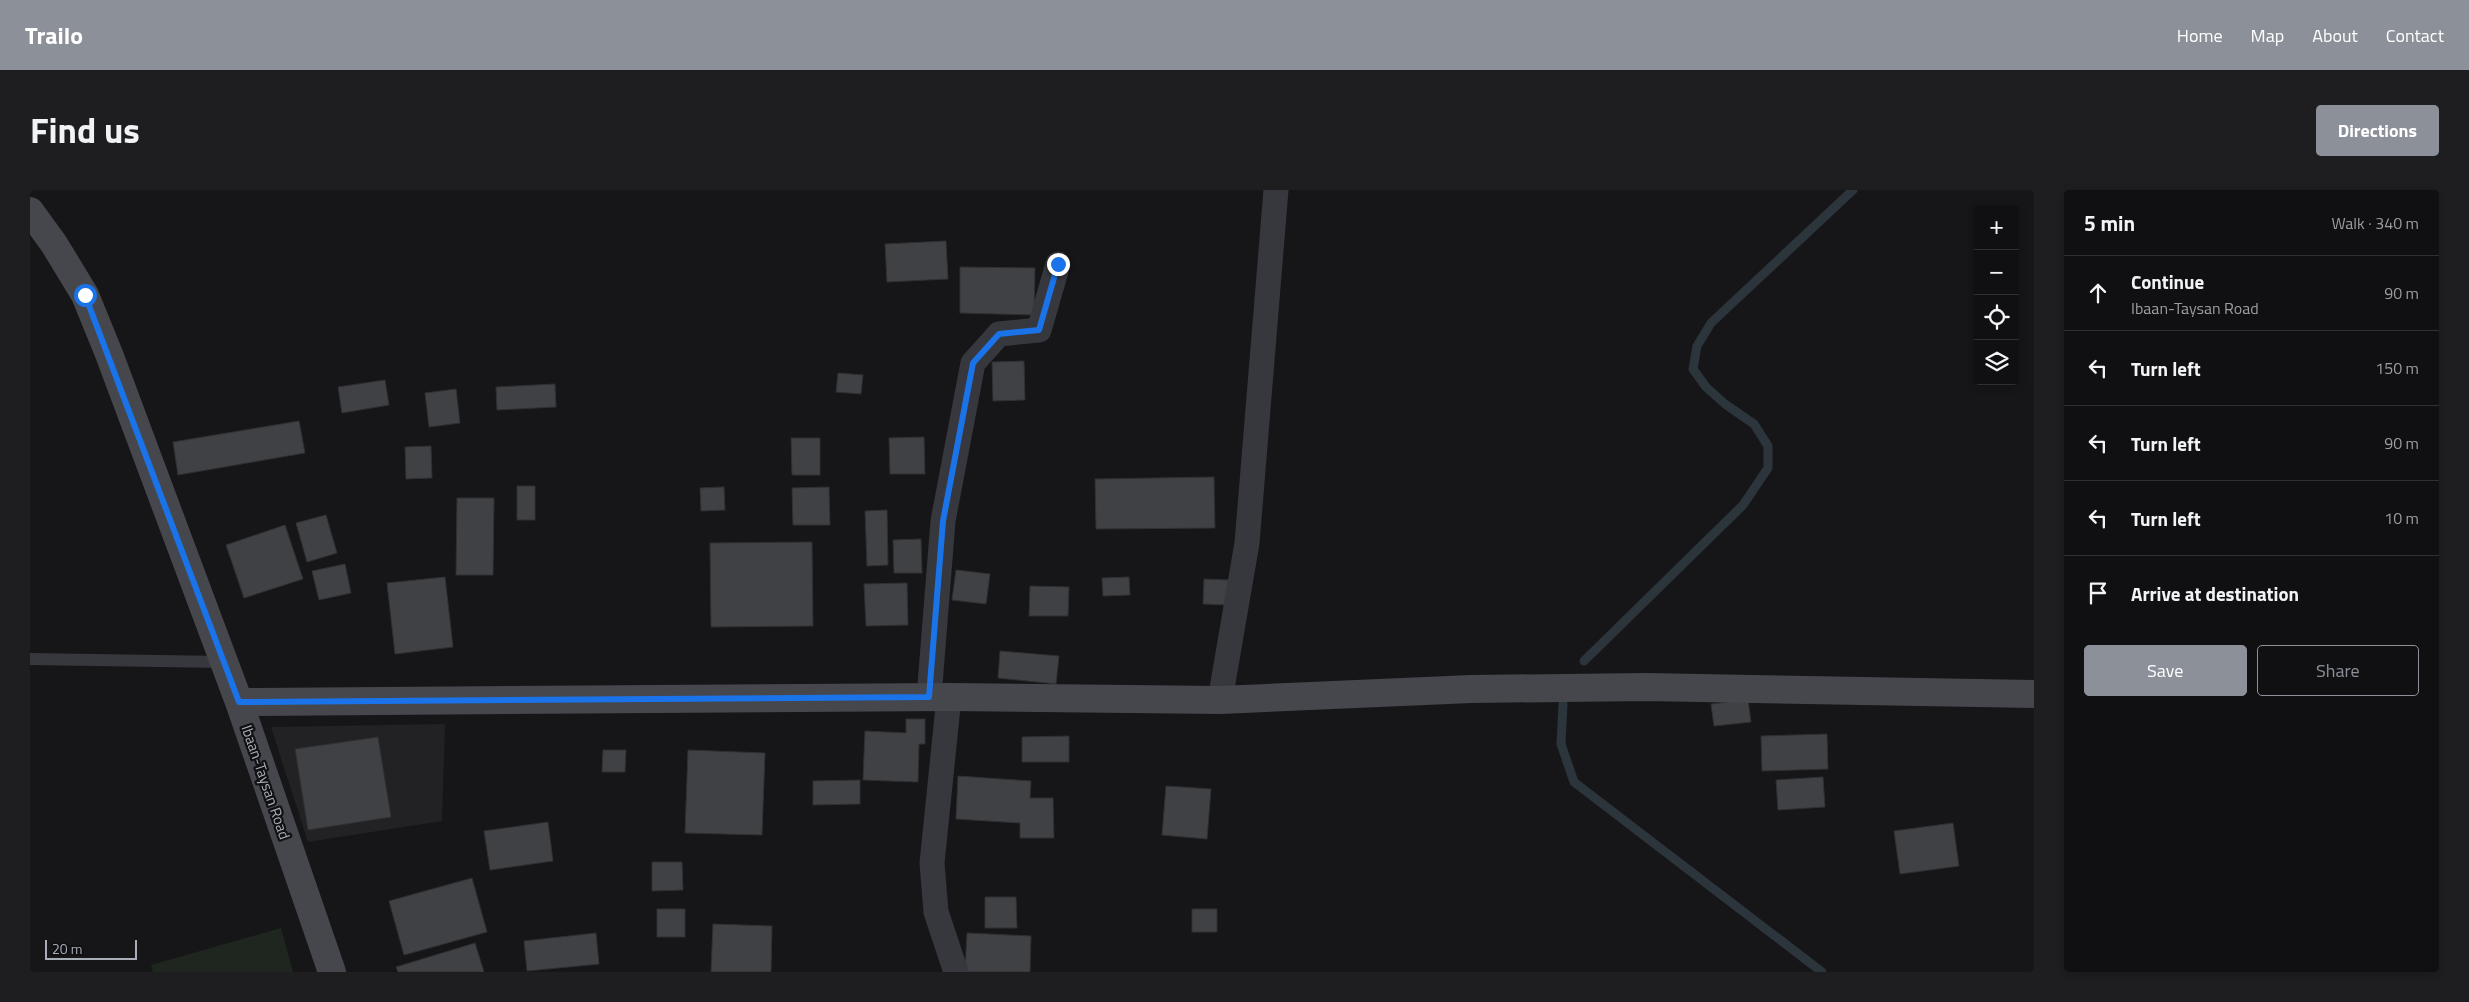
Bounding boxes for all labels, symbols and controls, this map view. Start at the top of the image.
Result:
text: Trailo [25,17,83,53]
text: Home [2177,22,2223,49]
text: Map [2251,22,2284,49]
text: About [2312,22,2358,49]
text: Contact [2386,22,2444,49]
text: Find us [30,103,140,157]
button: Directions [2316,105,2439,156]
map controls [1974,205,2019,385]
button: + [1974,205,2019,250]
text: 5 min [2084,207,2135,239]
text: Walk · 340 m [2331,211,2419,235]
button: − [1974,250,2019,295]
route end [1047,253,1070,276]
text: Continue [2131,267,2204,296]
icon: ahead [2084,279,2112,307]
text: 90 m [2384,281,2419,305]
route start [74,284,97,307]
button: locate [1974,295,2019,340]
text: Ibaan-Taysan Road [2131,296,2259,320]
button: layers [1974,340,2019,385]
icon: left [2084,354,2112,382]
text: Turn left [2131,354,2201,383]
text: 150 m [2375,356,2419,380]
icon: left [2084,429,2112,457]
text: Turn left [2131,429,2201,458]
text: 90 m [2384,431,2419,455]
icon: left [2084,504,2112,532]
text: Turn left [2131,504,2201,533]
text: 10 m [2384,506,2419,530]
icon: arrive [2084,579,2112,607]
text: Arrive at destination [2131,579,2299,608]
button: Save [2084,645,2247,696]
button: Share [2257,645,2419,696]
street label: Ibaan-Taysan Road [236,722,296,842]
scale bar [45,937,138,960]
text: 20 m [52,938,82,959]

